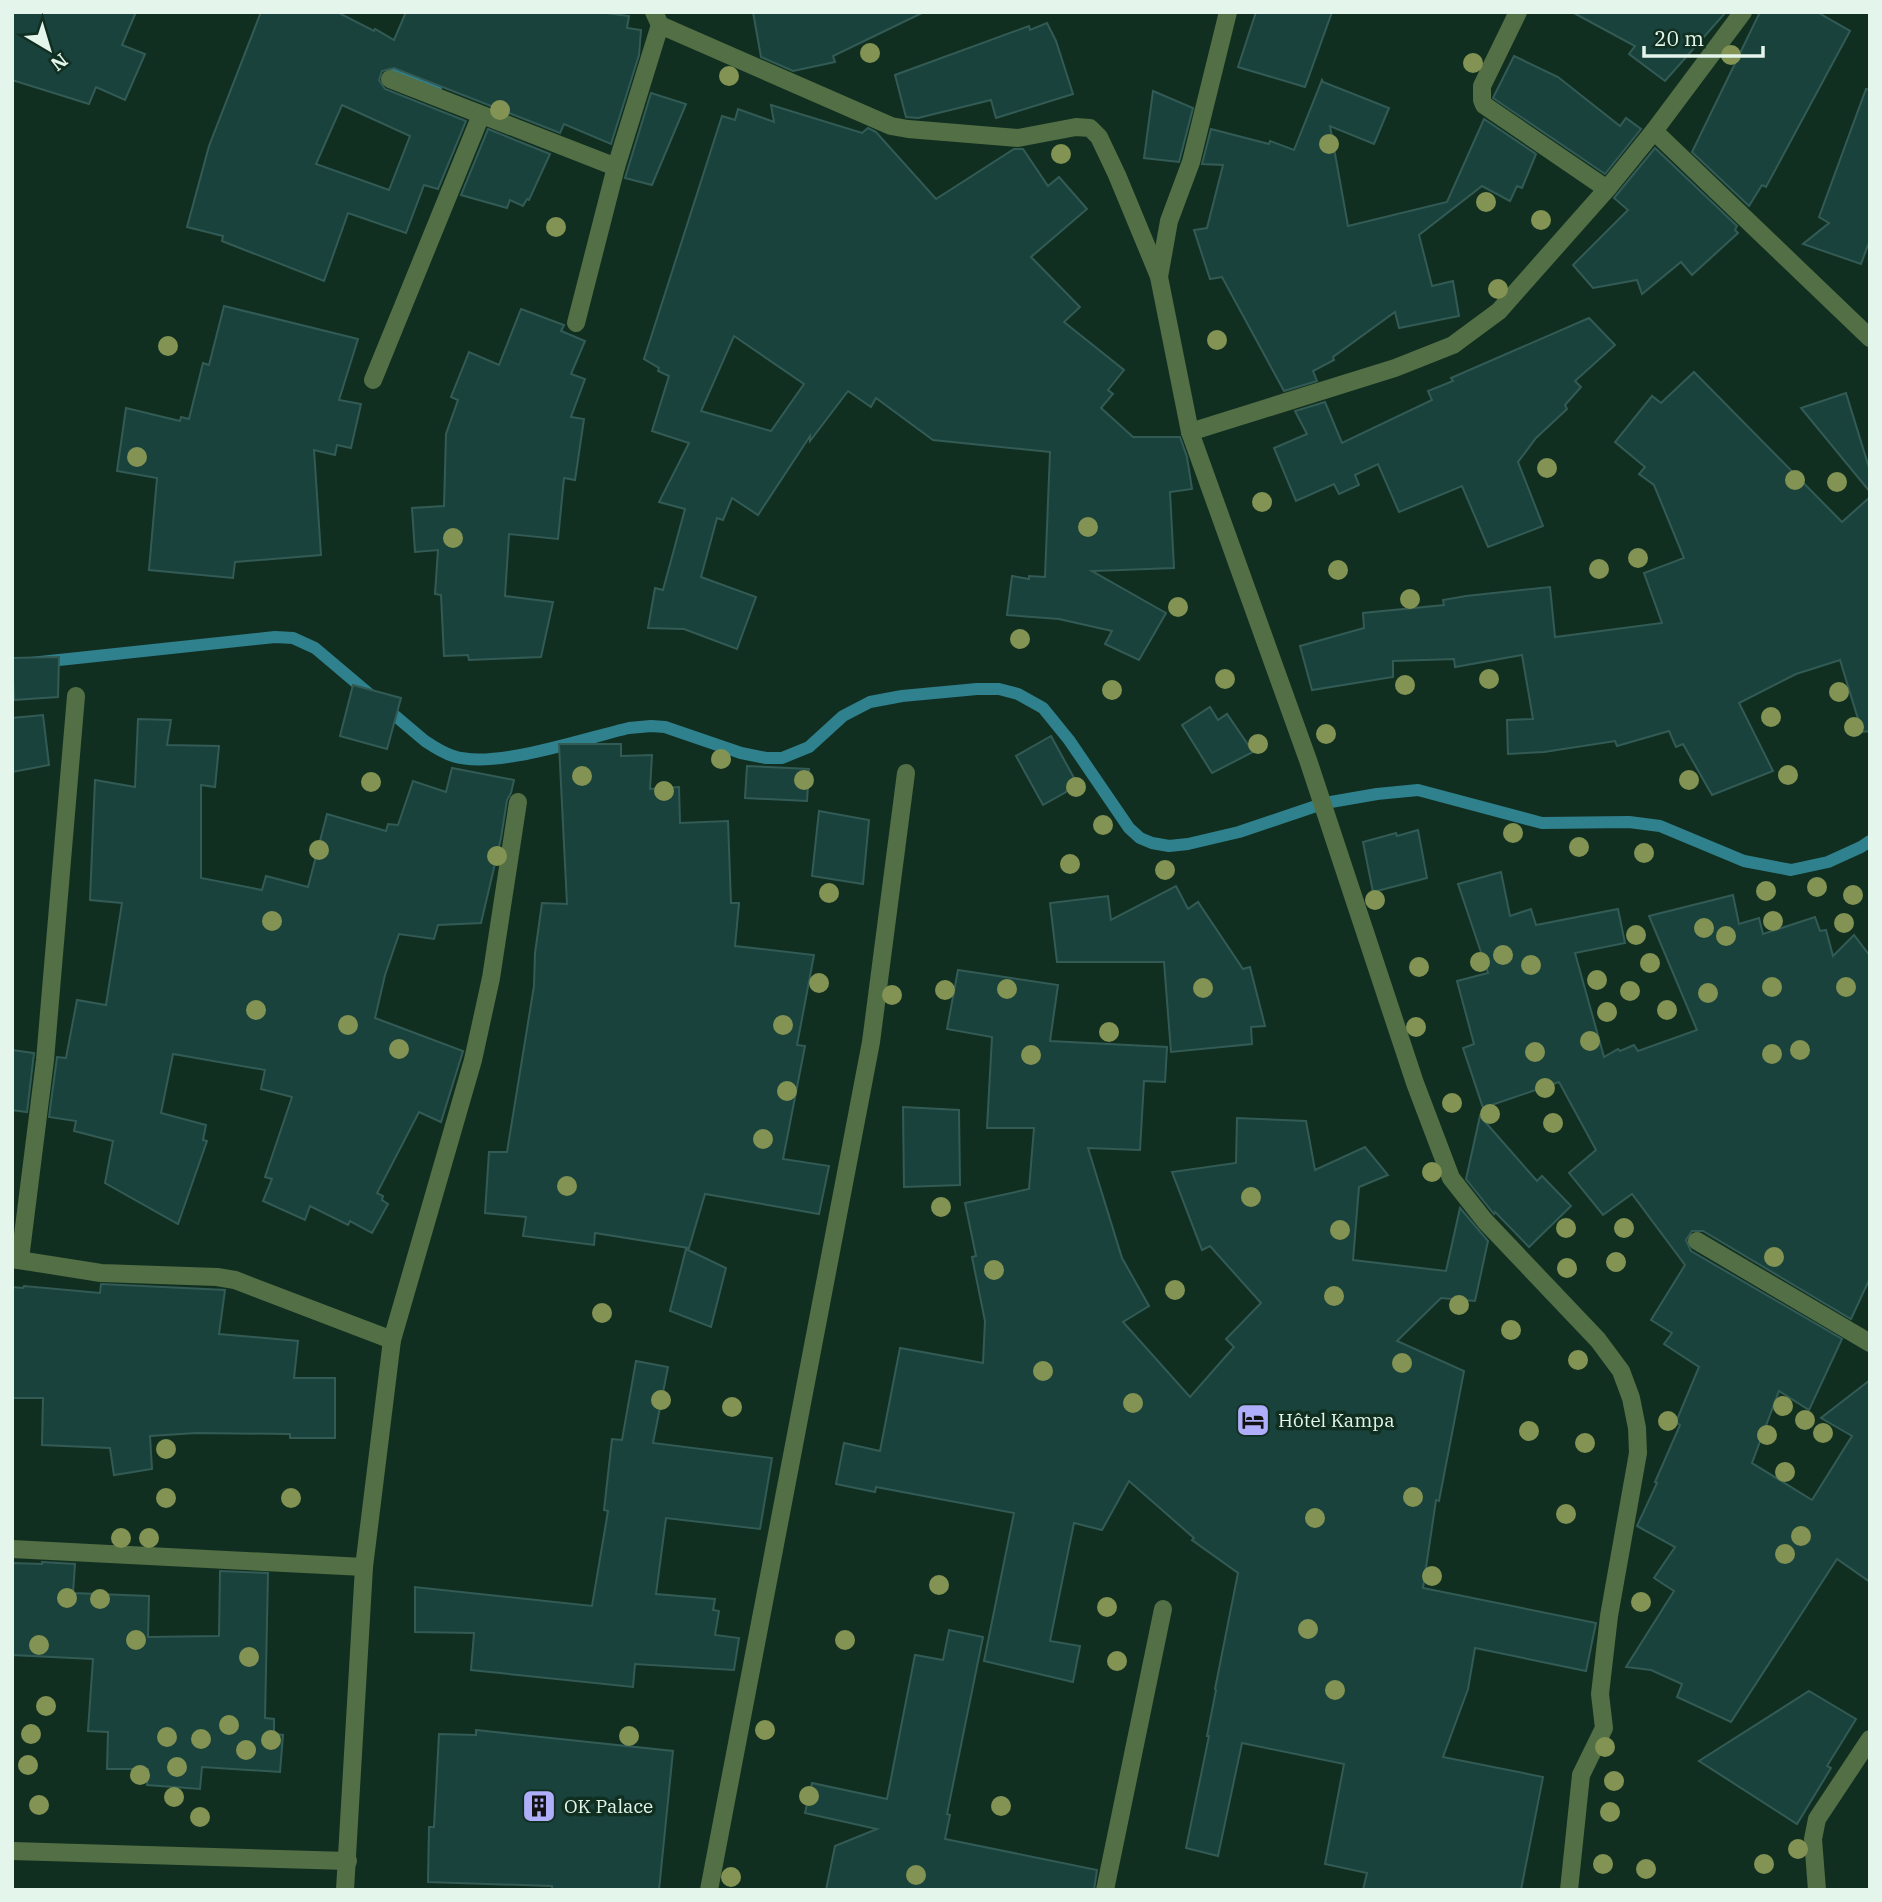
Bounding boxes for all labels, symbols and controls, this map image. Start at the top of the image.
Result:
north arrow [14,14,84,84]
scale bar [1644,14,1763,58]
text: 20 m [1654,24,1704,52]
text: N [46,48,73,76]
hotel icon: Hôtel Kampa [1234,1401,1272,1439]
place label: Hôtel Kampa [1278,1408,1395,1432]
building icon: OK Palace [520,1787,558,1825]
place label: OK Palace [564,1794,653,1818]

